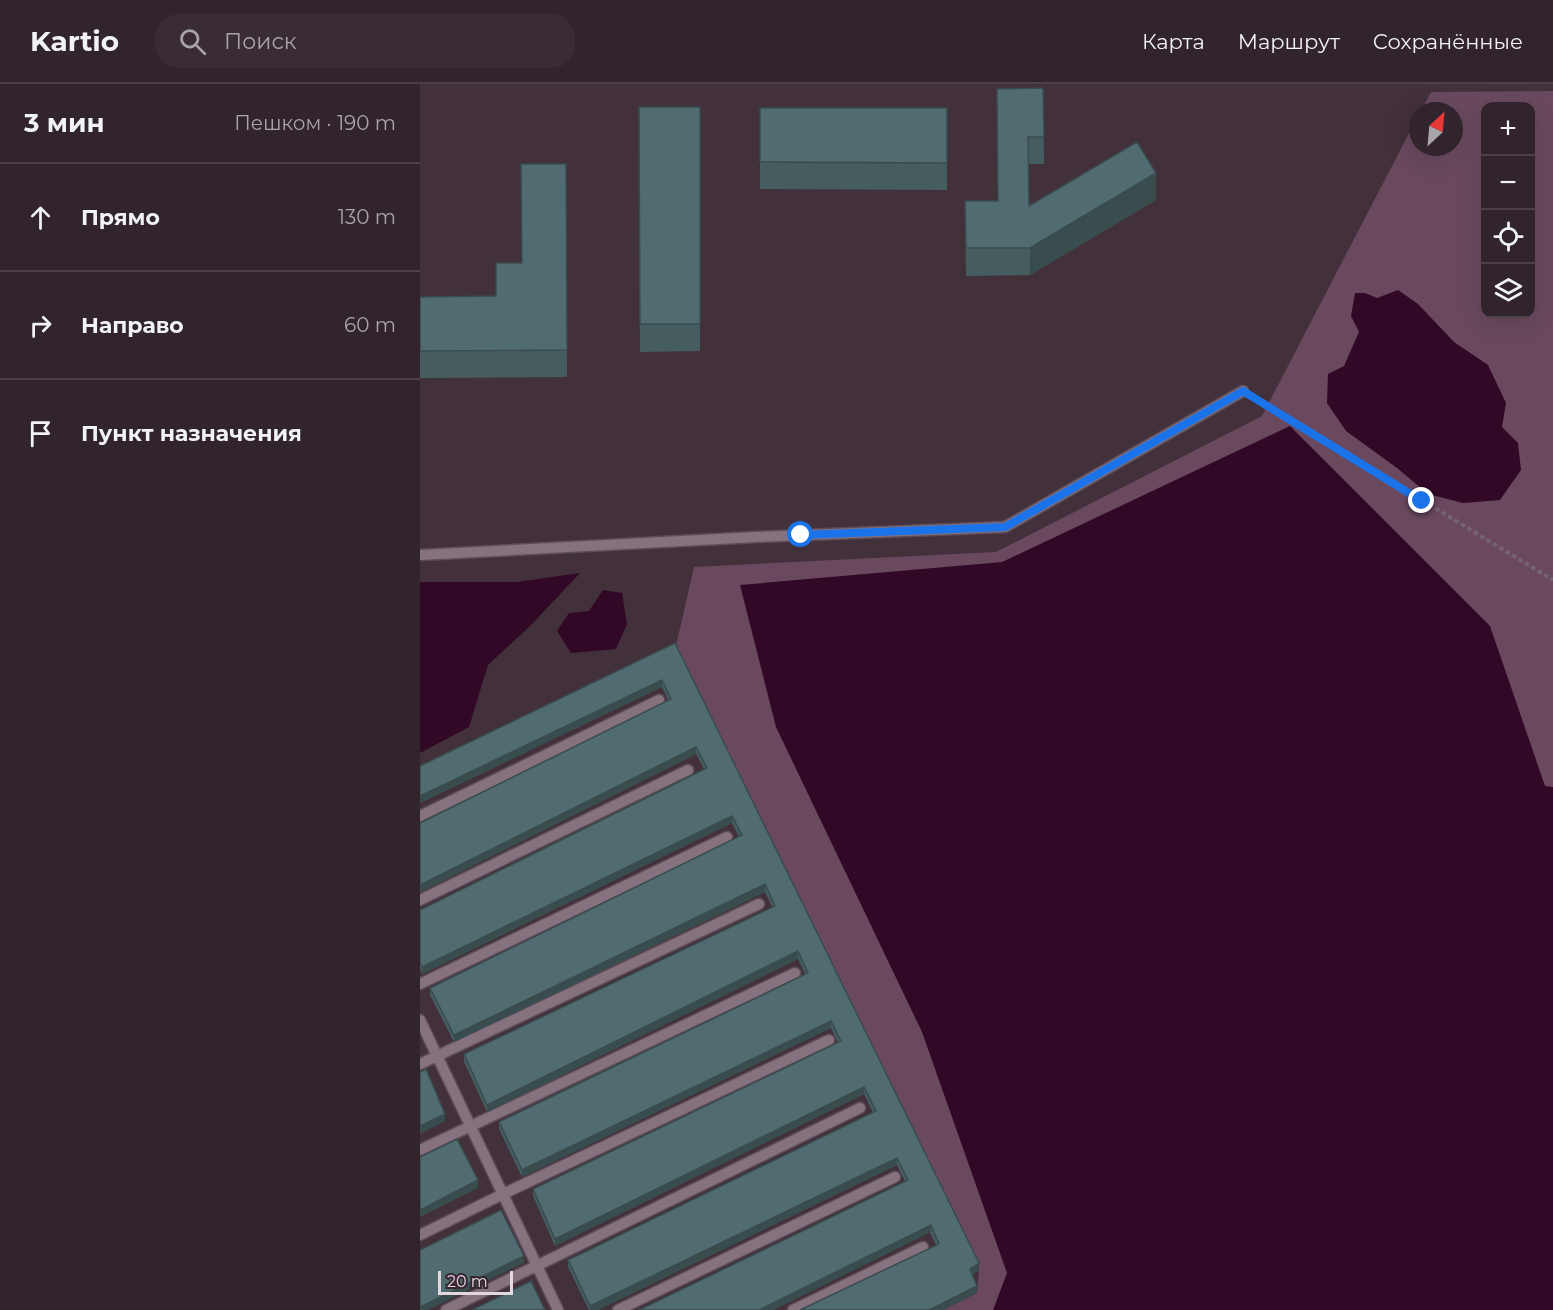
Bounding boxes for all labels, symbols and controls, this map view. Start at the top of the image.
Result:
search box [155,14,575,68]
text: Kartio [30,24,119,58]
icon: search [176,25,209,58]
text: Поиск [224,28,297,55]
text: Карта [1142,29,1205,54]
text: Маршрут [1238,29,1340,54]
text: Сохранённые [1373,29,1523,54]
north arrow [1409,102,1463,156]
map controls [1481,102,1535,318]
button: + [1481,102,1535,156]
text: 3 мин [24,107,104,139]
text: Пешком · 190 m [234,111,396,135]
button: − [1481,156,1535,210]
icon: ahead [24,201,57,234]
text: Прямо [81,204,160,231]
text: 130 m [338,205,396,229]
button: locate [1481,210,1535,264]
button: layers [1481,264,1535,318]
icon: right [24,309,57,342]
text: Направо [81,312,184,339]
text: 60 m [344,313,396,337]
icon: arrive [24,417,57,450]
text: Пункт назначения [81,420,302,447]
route end [1408,487,1434,513]
route start [787,521,813,547]
scale bar [438,1268,513,1296]
text: 20 m [447,1272,488,1291]

